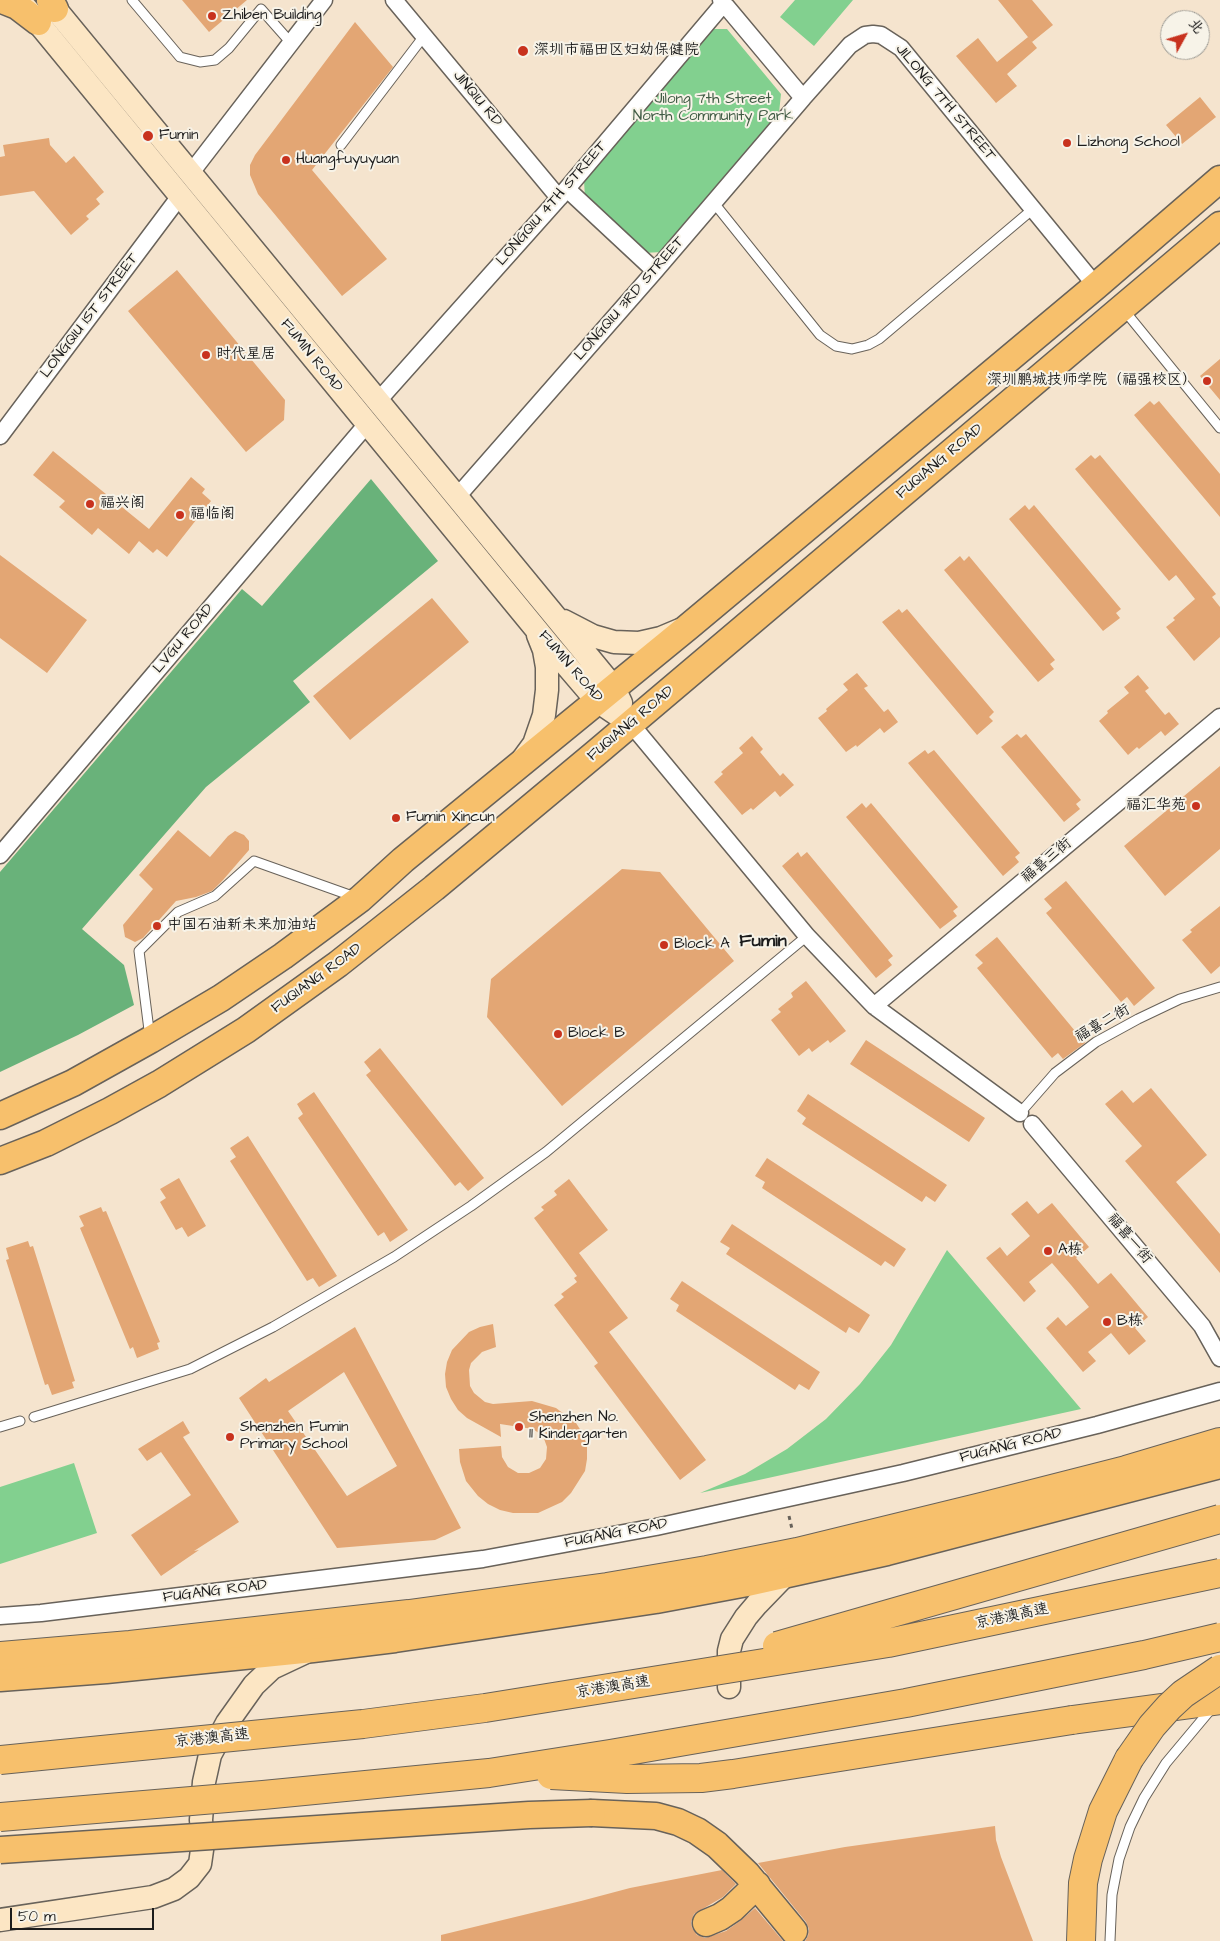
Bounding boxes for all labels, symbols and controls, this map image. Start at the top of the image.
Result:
place label: Zhiben Building [222,7,322,25]
marker: Zhiben Building [206,10,218,22]
north arrow [1160,10,1210,60]
text: 北 [1184,14,1208,38]
street label: JILONG 7TH STREET [891,41,999,165]
place label: 深圳市福田区妇幼保健院 [534,42,699,60]
marker: 深圳市福田区妇幼保健院 [516,44,530,58]
street label: JINQIU RD [448,67,506,131]
park label: Jilong 7th Street North Community Park [633,91,793,126]
place label: Fumin [159,127,198,145]
marker: Fumin [141,129,155,143]
place label: Lizhong School [1077,134,1180,152]
marker: Lizhong School [1061,137,1073,149]
street label: LONGQIU 4TH STREET [493,138,611,270]
place label: Huangfuyuyuan [296,151,399,169]
marker: Huangfuyuyuan [280,154,292,166]
street label: LONGQIU 3RD STREET [571,233,689,365]
street label: LONGQIU 1ST STREET [37,250,143,382]
street label: FUMIN ROAD [276,316,346,396]
place label: 时代星居 [216,346,276,364]
marker: 时代星居 [200,349,212,361]
place label: 深圳鹏城技师学院（福强校区） [987,372,1197,390]
marker: 深圳鹏城技师学院（福强校区） [1201,375,1213,387]
street label: FUQIANG ROAD [893,421,987,503]
place label: 福兴阁 [100,495,145,513]
marker: 福兴阁 [84,498,96,510]
place label: 福临阁 [190,506,235,524]
marker: 福临阁 [174,509,186,521]
street label: LVGU ROAD [150,601,218,677]
street label: FUMIN ROAD [534,628,606,706]
street label: FUQIANG ROAD [584,683,678,765]
place label: 福汇华苑 [1126,797,1186,815]
marker: 福汇华苑 [1190,800,1202,812]
place label: Fumin Xincun [406,809,495,827]
marker: Fumin Xincun [390,812,402,824]
street label: 福喜三街 [1018,835,1076,887]
place label: 中国石油新未来加油站 [167,917,317,935]
marker: 中国石油新未来加油站 [151,920,163,932]
district label: Fumin [739,931,787,953]
place label: Block A [674,936,730,954]
marker: Block A [658,939,670,951]
street label: FUQIANG ROAD [268,940,366,1018]
street label: 福喜二街 [1073,1001,1133,1047]
place label: Block B [568,1025,625,1043]
marker: Block B [552,1028,564,1040]
street label: 福喜一街 [1103,1210,1155,1268]
place label: A栋 [1058,1242,1083,1260]
marker: A栋 [1042,1245,1054,1257]
place label: B栋 [1117,1313,1143,1331]
marker: B栋 [1101,1316,1113,1328]
place label: Shenzhen No. 11 Kindergarten [529,1409,627,1444]
place label: Shenzhen Fumin Primary School [240,1419,349,1454]
marker: Shenzhen No. 11 Kindergarten [513,1421,525,1433]
street label: FUGANG ROAD [958,1425,1064,1467]
marker: Shenzhen Fumin Primary School [224,1431,236,1443]
street label: FUGANG ROAD [563,1515,669,1553]
street label: FUGANG ROAD [162,1577,268,1607]
street label: 京港澳高速 [973,1600,1051,1634]
street label: 京港澳高速 [575,1673,651,1703]
street label: 京港澳高速 [174,1726,250,1752]
scale bar [12,1898,156,1930]
text: 50 m [18,1906,56,1927]

